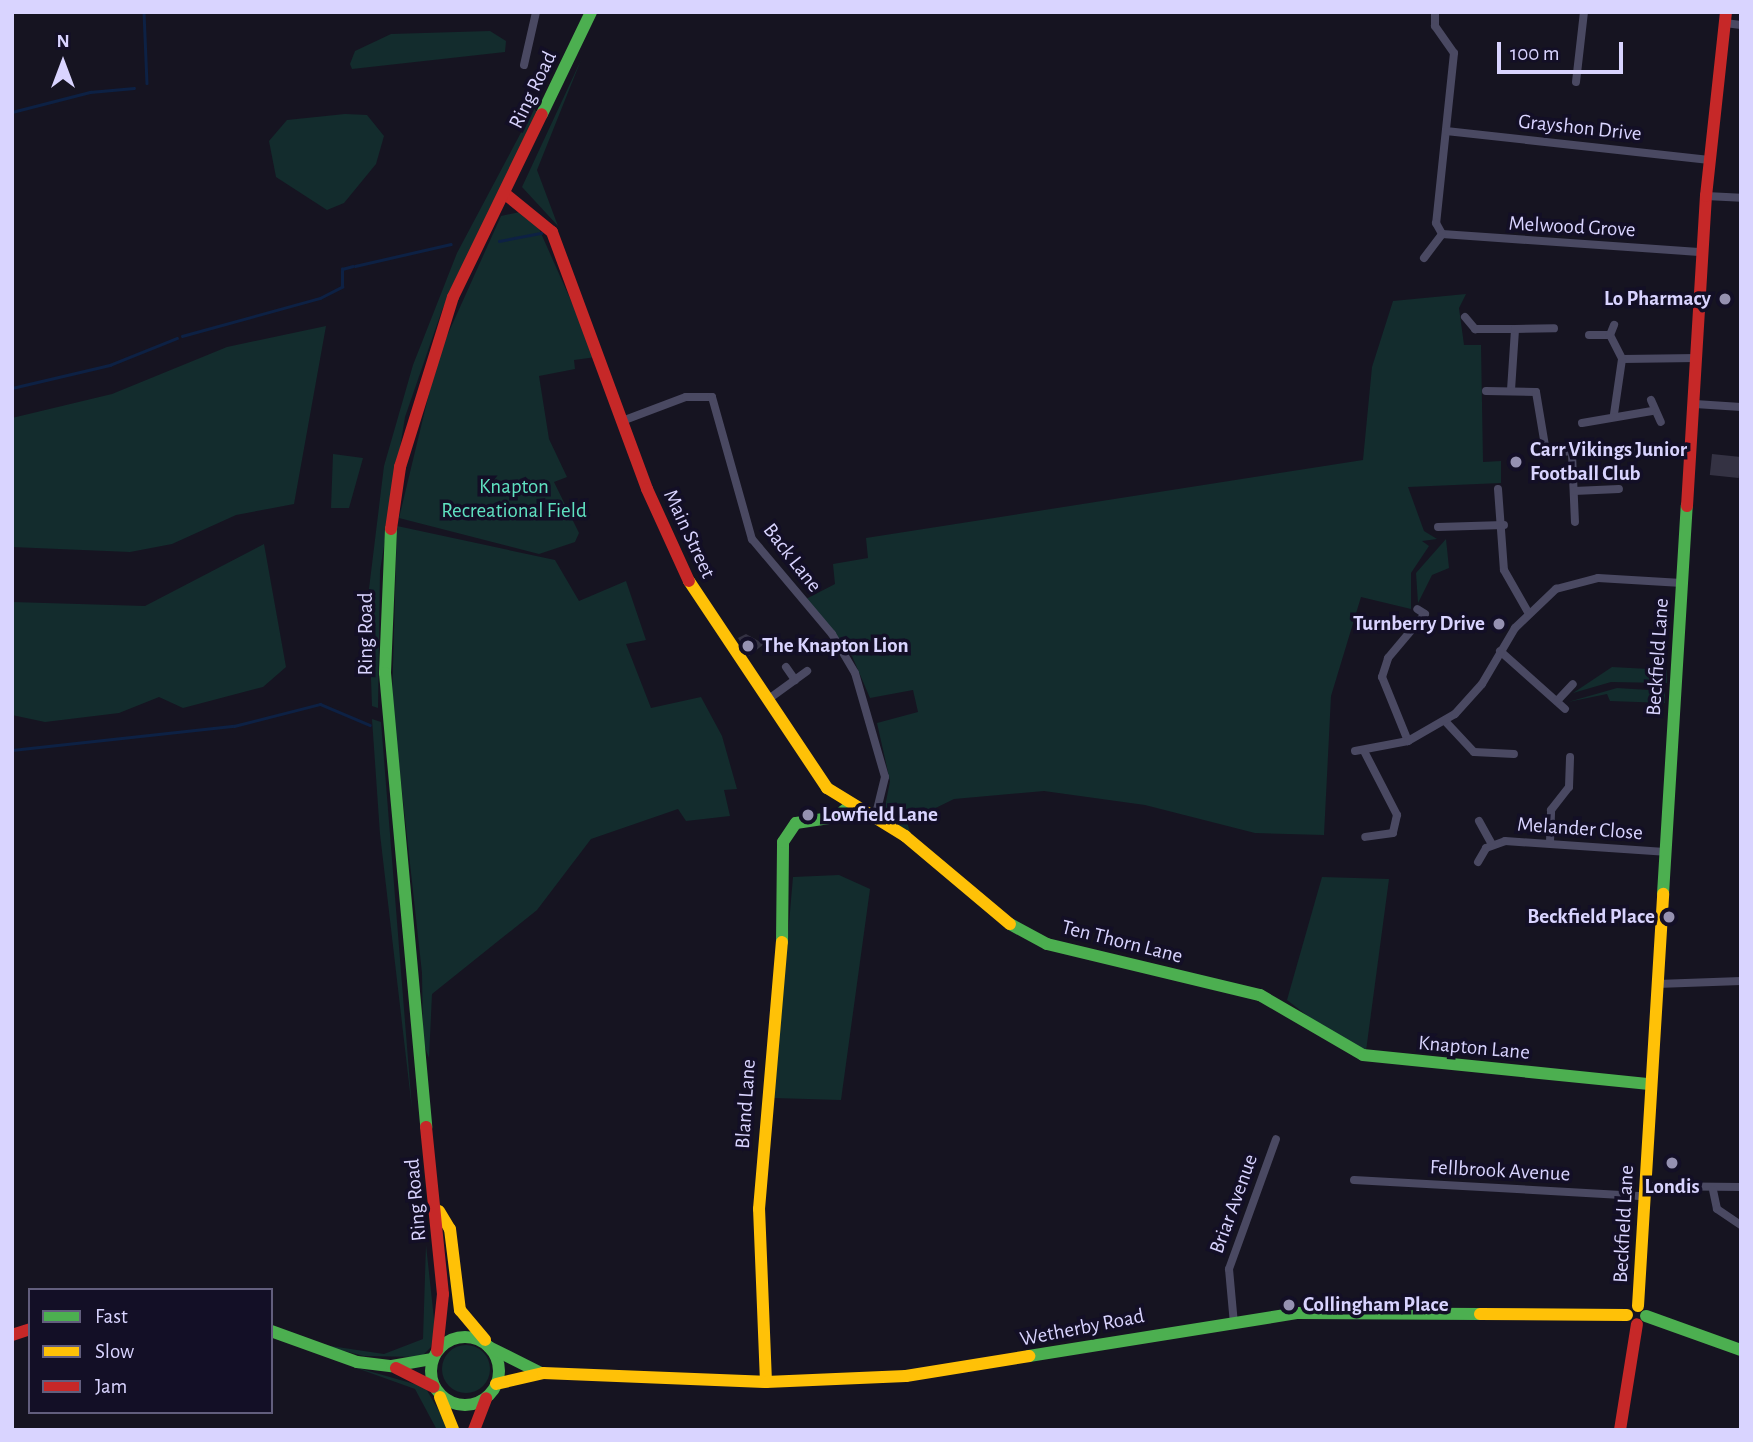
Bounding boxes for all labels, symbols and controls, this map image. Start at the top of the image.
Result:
north arrow [28,28,98,98]
scale bar [1501,28,1627,72]
text: N [56,32,70,51]
text: 100 m [1510,43,1560,64]
street label: Ring Road [503,47,563,133]
street label: Grayshon Drive [1517,109,1643,147]
street label: Melwood Grove [1508,211,1636,243]
place label: Lo Pharmacy [1604,286,1711,312]
marker: Lo Pharmacy [1717,291,1733,307]
place label: Carr Vikings Junior Football Club [1530,437,1687,487]
marker: Carr Vikings Junior Football Club [1508,454,1524,470]
park label: Knapton Recreational Field [441,474,587,524]
street label: Main Street [658,486,720,582]
street label: Back Lane [757,518,827,598]
street label: Ring Road [353,592,379,676]
street label: Beckfield Lane [1641,597,1675,717]
place label: Turnberry Drive [1353,611,1485,637]
marker: Turnberry Drive [1491,616,1507,632]
place label: The Knapton Lion [762,633,909,659]
marker: The Knapton Lion [740,638,756,654]
place label: Lowfield Lane [822,802,938,828]
marker: Lowfield Lane [800,807,816,823]
street label: Melander Close [1516,812,1644,846]
place label: Beckfield Place [1527,904,1655,930]
marker: Beckfield Place [1661,909,1677,925]
street label: Ten Thorn Lane [1059,915,1185,969]
street label: Knapton Lane [1417,1031,1531,1065]
street label: Bland Lane [730,1058,762,1150]
street label: Briar Avenue [1204,1151,1264,1257]
street label: Fellbrook Avenue [1429,1155,1571,1187]
marker: Londis [1664,1155,1680,1171]
street label: Ring Road [400,1158,432,1242]
street label: Beckfield Lane [1608,1164,1640,1284]
place label: Londis [1645,1174,1699,1200]
legend [28,1288,273,1414]
place label: Collingham Place [1303,1292,1449,1318]
marker: Collingham Place [1281,1297,1297,1313]
street label: Wetherby Road [1018,1304,1146,1352]
text: Fast [95,1306,128,1327]
text: Slow [95,1341,134,1362]
text: Jam [95,1376,127,1397]

